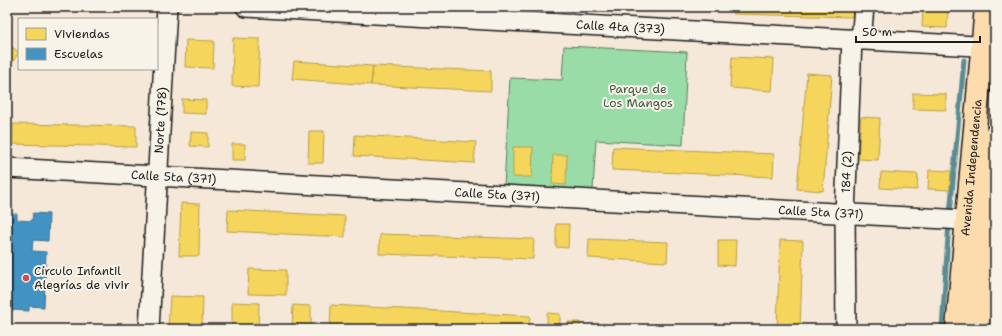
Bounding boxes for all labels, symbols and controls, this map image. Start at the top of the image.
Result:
street label: Calle 4ta (373) [576,17,665,37]
legend [18,18,158,70]
scale bar [856,18,980,44]
text: 50 m [862,24,892,40]
text: Viviendas [54,26,110,42]
text: Escuelas [54,46,103,62]
park label: Parque de Los Mangos [603,81,673,111]
street label: Norte (178) [151,87,171,154]
street label: Avenida Independencia [957,98,986,237]
street label: 184 (2) [838,151,856,193]
street label: Calle 5ta (371) [131,167,217,187]
street label: Calle 5ta (371) [454,184,540,205]
street label: Calle 5ta (371) [778,202,864,223]
place label: Círculo Infantil Alegrías de vivir [34,263,130,293]
marker: Círculo Infantil Alegrías de vivir [21,273,31,283]

